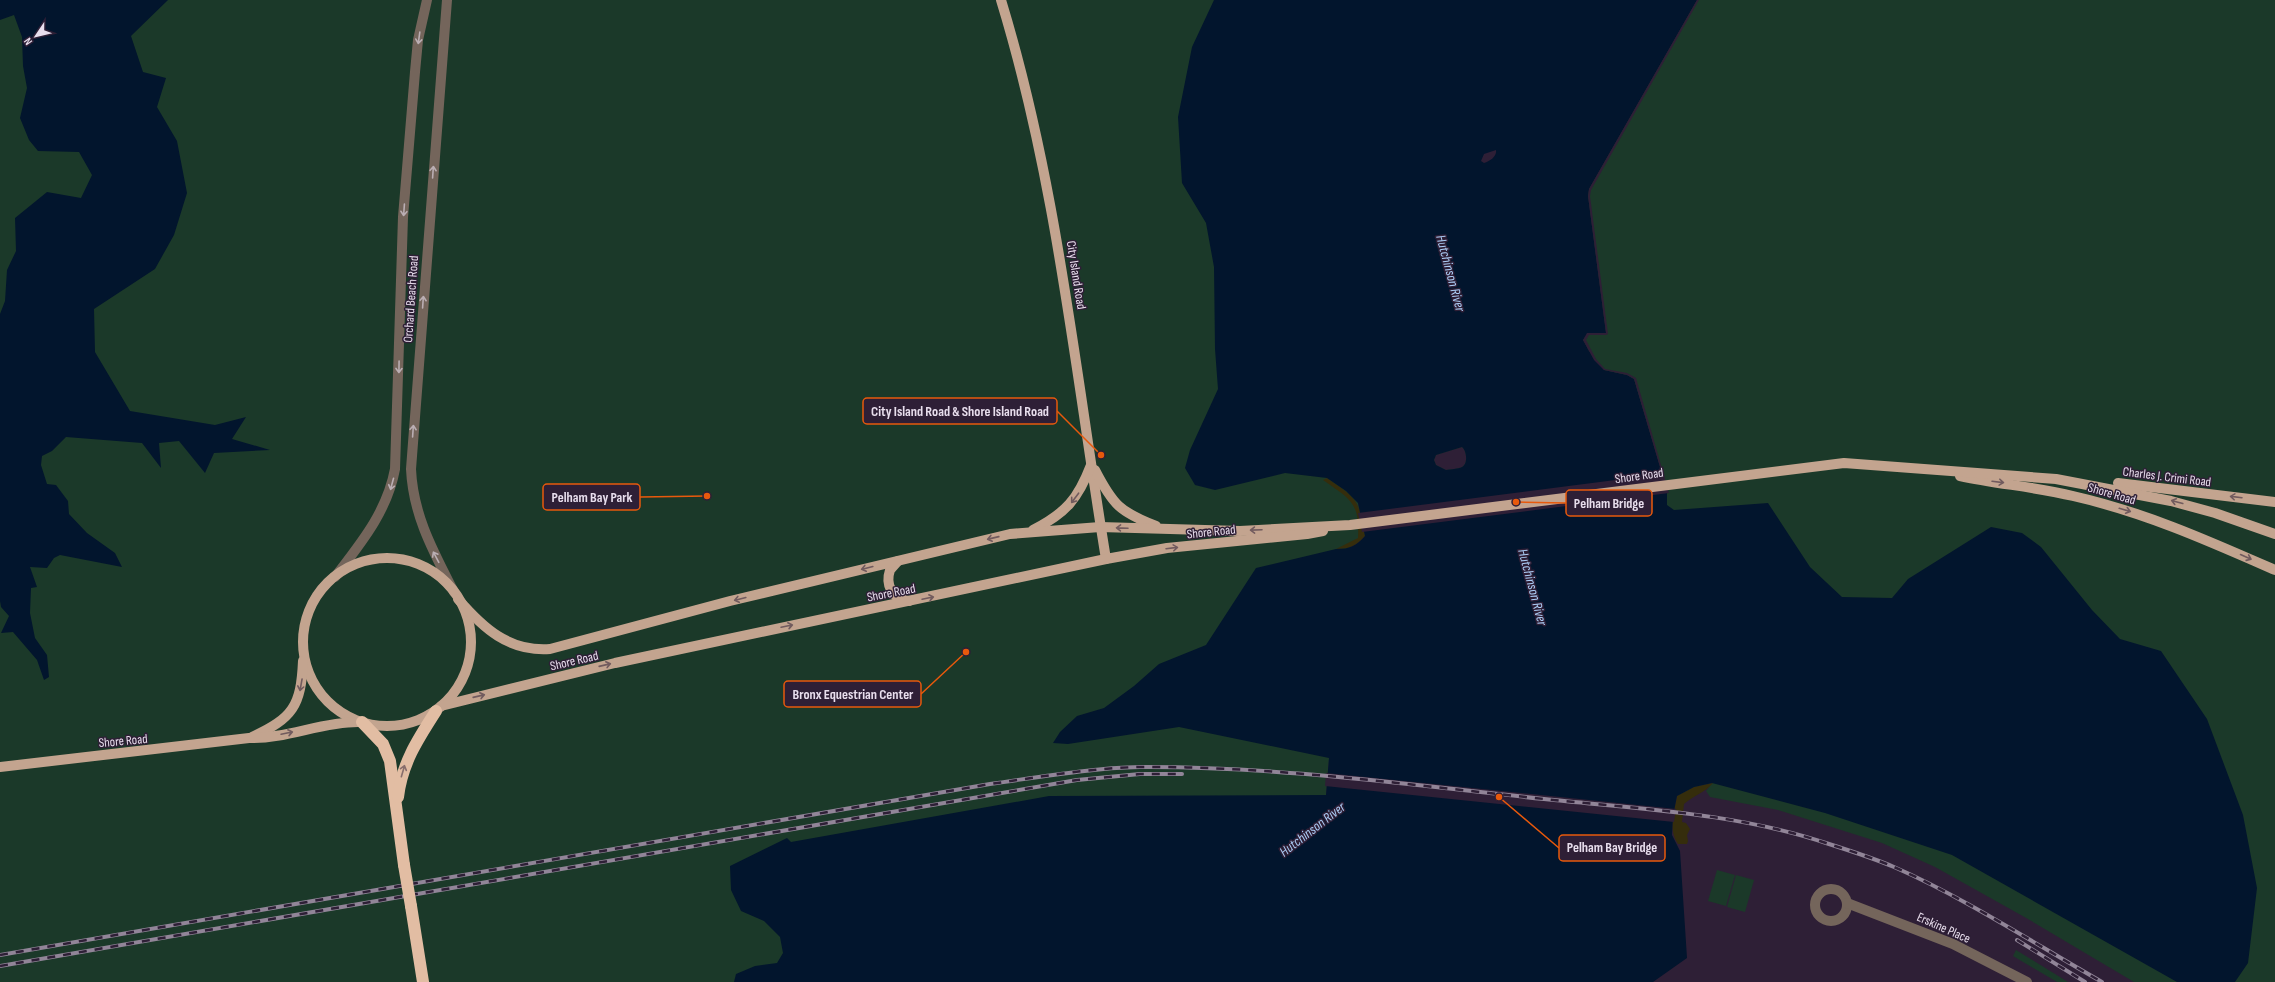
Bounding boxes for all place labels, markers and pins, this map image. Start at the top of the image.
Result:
callout: City Island Road & Shore Island Road [863,398,1057,424]
callout: Pelham Bay Park [543,484,640,510]
callout: Pelham Bridge [1566,490,1652,516]
callout: Bronx Equestrian Center [784,681,921,707]
callout: Pelham Bay Bridge [1559,835,1665,861]

